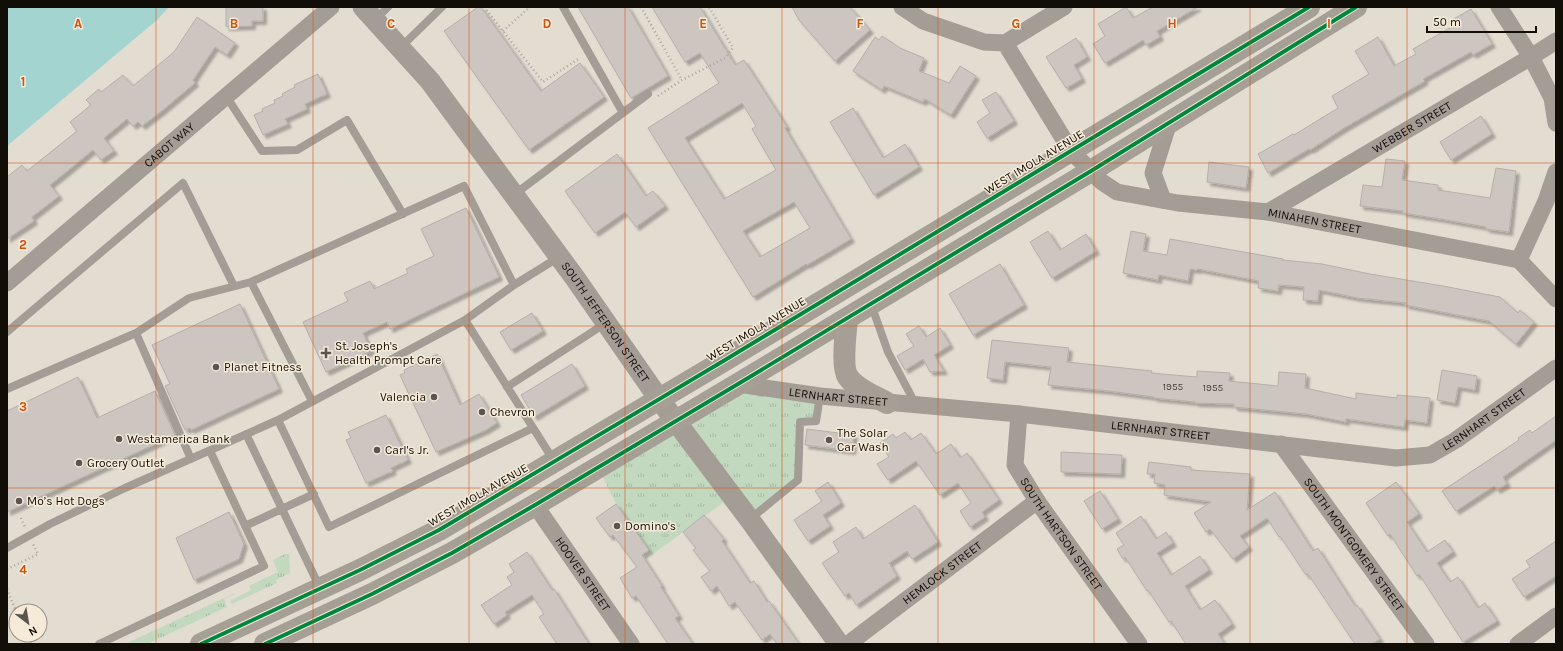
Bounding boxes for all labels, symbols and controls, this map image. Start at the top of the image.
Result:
scale bar [1427,8,1536,34]
text: 50 m [1433,15,1461,29]
text: A [74,16,82,31]
text: B [230,16,238,31]
text: C [387,16,395,31]
text: D [543,16,552,31]
text: E [699,16,707,31]
text: F [856,16,864,31]
text: G [1012,16,1020,31]
text: H [1167,16,1177,31]
text: I [1327,16,1331,31]
text: 1 [21,74,25,89]
street label: WEBBER STREET [1370,98,1454,156]
street label: CABOT WAY [141,119,198,170]
street label: WEST IMOLA AVENUE [982,127,1086,197]
street label: MINAHEN STREET [1267,205,1362,237]
text: 2 [19,237,27,252]
street label: SOUTH JEFFERSON STREET [558,259,652,385]
street label: WEST IMOLA AVENUE [704,294,808,364]
place label: St. Joseph's Health Prompt Care [335,339,441,367]
marker: St. Joseph's Health Prompt Care [320,347,332,359]
place label: Planet Fitness [224,360,302,374]
marker: Planet Fitness [211,362,221,372]
house number: 1955 [1163,381,1184,393]
house number: 1955 [1203,382,1224,394]
street label: LERNHART STREET [788,385,888,409]
street label: LERNHART STREET [1439,385,1528,454]
place label: Valencia [380,390,426,404]
marker: Valencia [429,392,439,402]
text: 3 [19,399,27,414]
place label: Chevron [490,405,535,419]
marker: Chevron [477,407,487,417]
street label: LERNHART STREET [1110,418,1210,443]
place label: The Solar Car Wash [837,426,889,454]
place label: Westamerica Bank [127,432,230,446]
marker: Westamerica Bank [114,434,124,444]
marker: The Solar Car Wash [824,435,834,445]
place label: Carl's Jr. [385,443,429,457]
marker: Carl's Jr. [372,445,382,455]
place label: Grocery Outlet [87,456,165,470]
marker: Grocery Outlet [74,458,84,468]
street label: WEST IMOLA AVENUE [426,461,530,529]
street label: SOUTH HARTSON STREET [1017,475,1105,593]
street label: SOUTH MONTGOMERY STREET [1301,475,1407,614]
place label: Mo’s Hot Dogs [27,494,105,508]
marker: Mo’s Hot Dogs [14,496,24,506]
place label: Domino's [625,519,676,533]
marker: Domino's [612,521,622,531]
street label: HOOVER STREET [552,534,613,614]
street label: HEMLOCK STREET [900,538,985,607]
text: 4 [19,562,27,577]
north arrow [8,603,48,643]
text: N [26,624,40,639]

